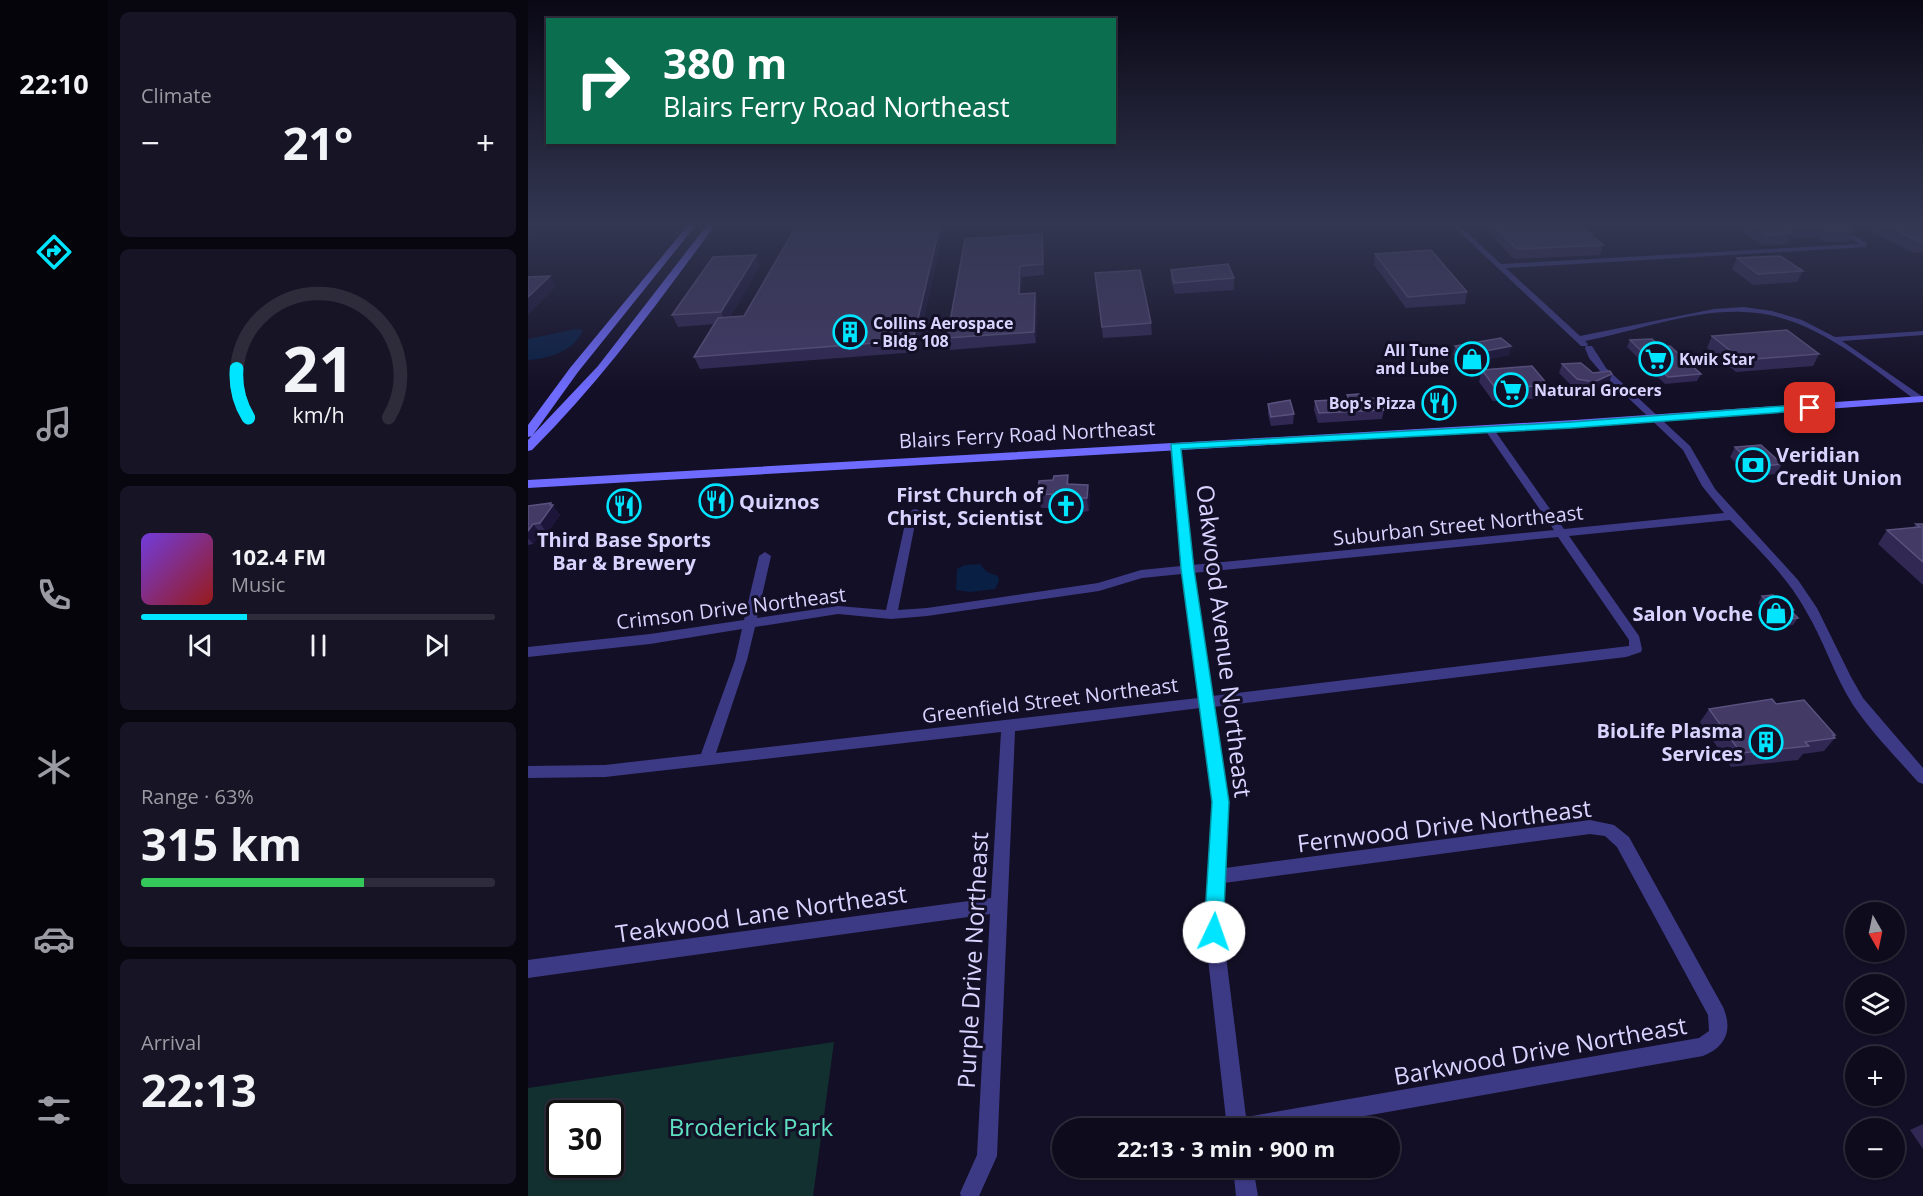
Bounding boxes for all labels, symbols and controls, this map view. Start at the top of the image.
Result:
text: 380 m [663,34,787,91]
icon: right [564,42,642,120]
text: 22:10 [19,65,89,102]
text: Climate [141,82,212,109]
text: Blairs Ferry Road Northeast [663,88,1010,125]
text: 21° [283,112,353,173]
text: − [141,120,160,165]
text: + [476,120,495,165]
icon: directions [33,231,75,273]
place label: Collins Aerospace - Bldg 108 [873,312,1013,352]
building icon: Collins Aerospace - Bldg 108 [832,314,868,350]
text: 21 [282,325,354,410]
place label: All Tune and Lube [1375,339,1449,379]
shop icon: All Tune and Lube [1454,341,1490,377]
supermarket icon: Kwik Star [1638,341,1674,377]
place label: Kwik Star [1679,348,1755,370]
supermarket icon: Natural Grocers [1493,372,1529,408]
place label: Natural Grocers [1534,379,1662,401]
pin [1784,382,1835,433]
restaurant icon: Bop's Pizza [1421,385,1457,421]
icon: arrive [1793,391,1826,424]
place label: Bop's Pizza [1329,392,1416,414]
text: km/h [292,401,344,430]
icon: music [33,403,75,445]
street label: Blairs Ferry Road Northeast [898,414,1156,454]
place label: Veridian Credit Union [1776,441,1902,491]
bank icon: Veridian Credit Union [1735,447,1771,483]
place label: First Church of Christ, Scientist [887,481,1044,531]
restaurant icon: Quiznos [698,483,734,519]
street label: Oakwood Avenue Northeast [1189,483,1261,799]
restaurant icon: Third Base Sports Bar & Brewery [606,488,642,524]
place label: Quiznos [739,488,819,515]
church icon: First Church of Christ, Scientist [1048,488,1084,524]
street label: Suburban Street Northeast [1332,498,1584,552]
place label: Third Base Sports Bar & Brewery [537,526,711,576]
text: 102.4 FM [231,541,326,571]
text: Music [231,571,285,598]
icon: phone [33,574,75,616]
street label: Crimson Drive Northeast [615,581,847,635]
shop icon: Salon Voche [1758,595,1794,631]
place label: Salon Voche [1632,600,1753,627]
icon: previous [184,629,217,662]
icon: pause [302,629,335,662]
icon: next [420,629,453,662]
street label: Greenfield Street Northeast [920,671,1180,729]
place label: BioLife Plasma Services [1597,717,1743,767]
building icon: BioLife Plasma Services [1748,724,1784,760]
icon: climate [33,746,75,788]
text: Range · 63% [141,783,254,810]
street label: Fernwood Drive Northeast [1295,791,1593,859]
text: 315 km [141,813,302,874]
street label: Purple Drive Northeast [949,831,995,1089]
street label: Teakwood Lane Northeast [613,876,909,950]
position arrow [1182,900,1246,964]
north arrow [1845,902,1905,962]
map controls [1845,902,1905,1178]
icon: car [33,918,75,960]
button: layers [1845,974,1905,1034]
street label: Barkwood Drive Northeast [1391,1008,1689,1092]
text: Arrival [141,1029,201,1056]
button: + [1845,1046,1905,1106]
text: 22:13 [141,1059,257,1120]
icon: filters [33,1089,75,1131]
speed limit sign: 30 [546,1100,624,1178]
park label: Broderick Park [669,1110,834,1143]
button: − [1845,1118,1905,1178]
text: 22:13 · 3 min · 900 m [1117,1133,1335,1163]

